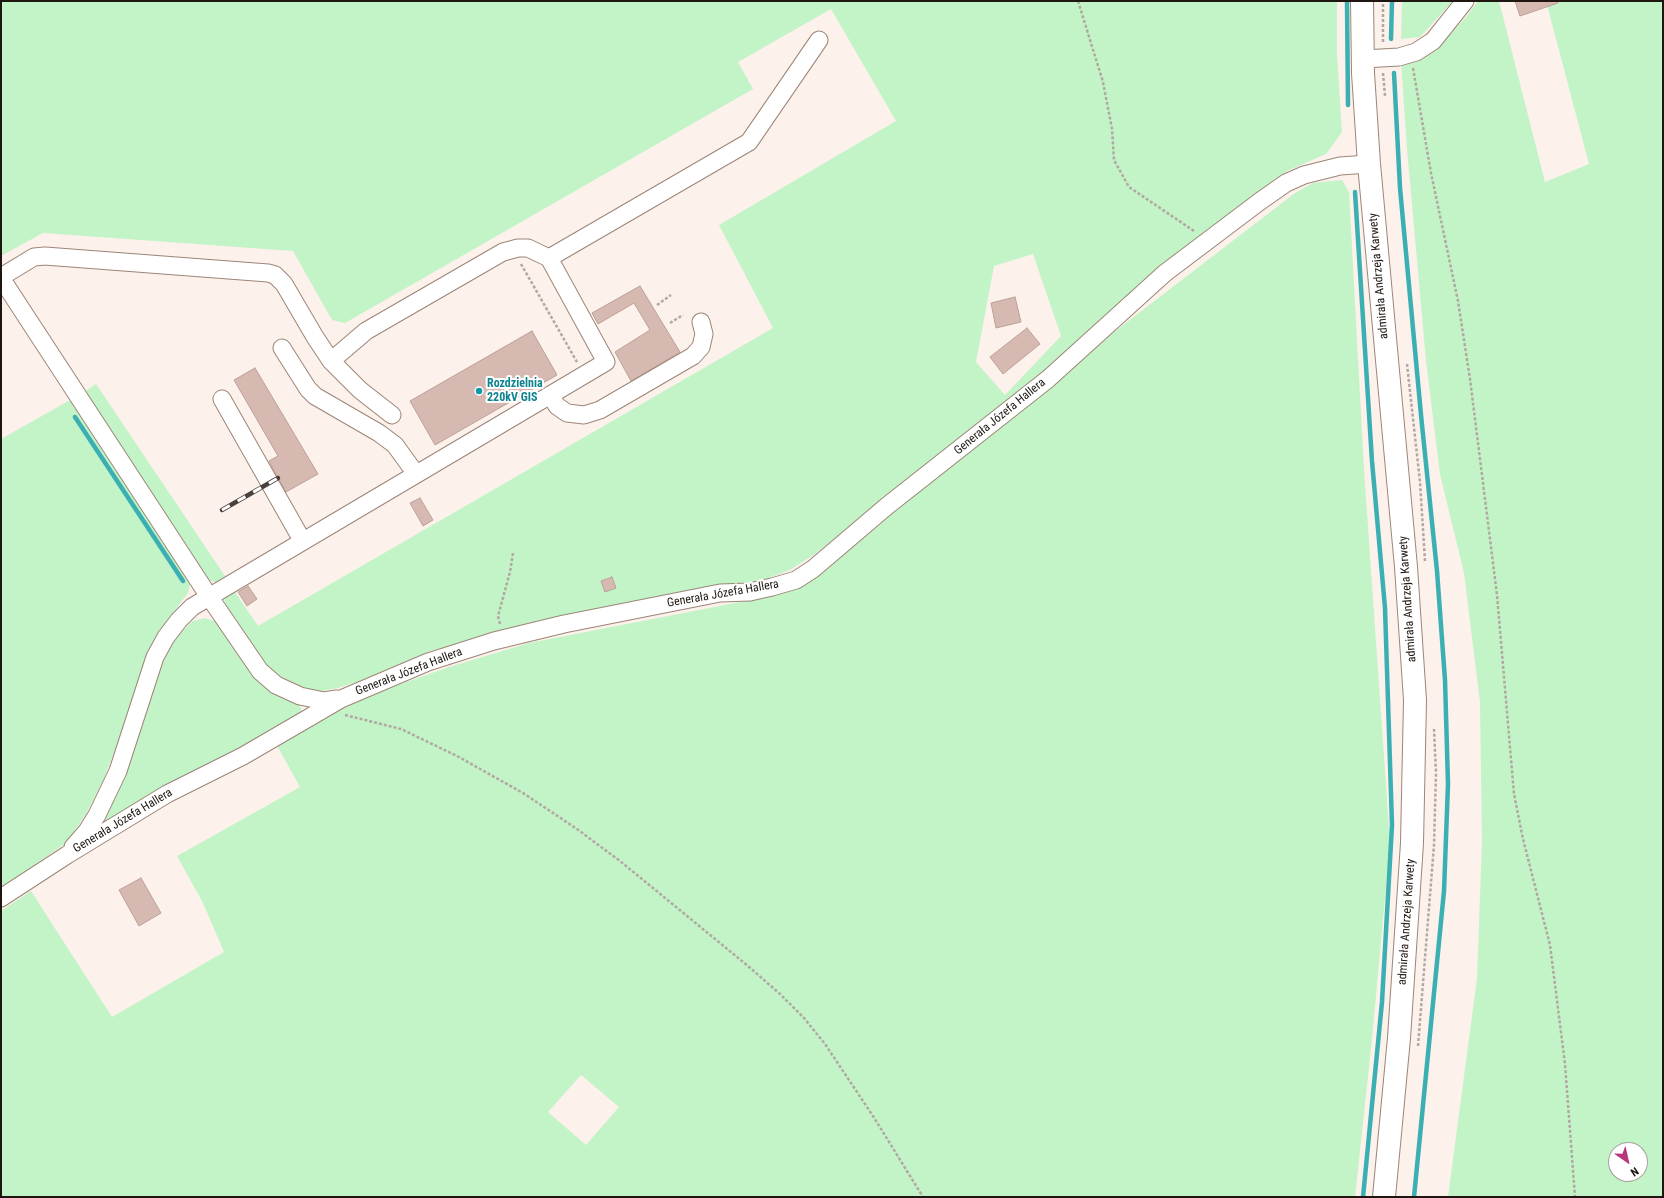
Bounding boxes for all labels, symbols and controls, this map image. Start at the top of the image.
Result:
street label: admirała Andrzeja Karwety [1366,212,1392,340]
street label: Generała Józefa Hallera [952,376,1048,458]
place label: Rozdzielnia 220kV GIS [487,377,543,405]
marker: Rozdzielnia 220kV GIS [474,386,484,396]
street label: admirała Andrzeja Karwety [1396,535,1420,663]
street label: Generała Józefa Hallera [666,577,780,611]
street label: Generała Józefa Hallera [354,645,464,699]
street label: Generała Józefa Hallera [71,786,175,856]
street label: admirała Andrzeja Karwety [1395,858,1419,986]
north arrow [1608,1142,1648,1182]
text: N [1628,1164,1641,1179]

